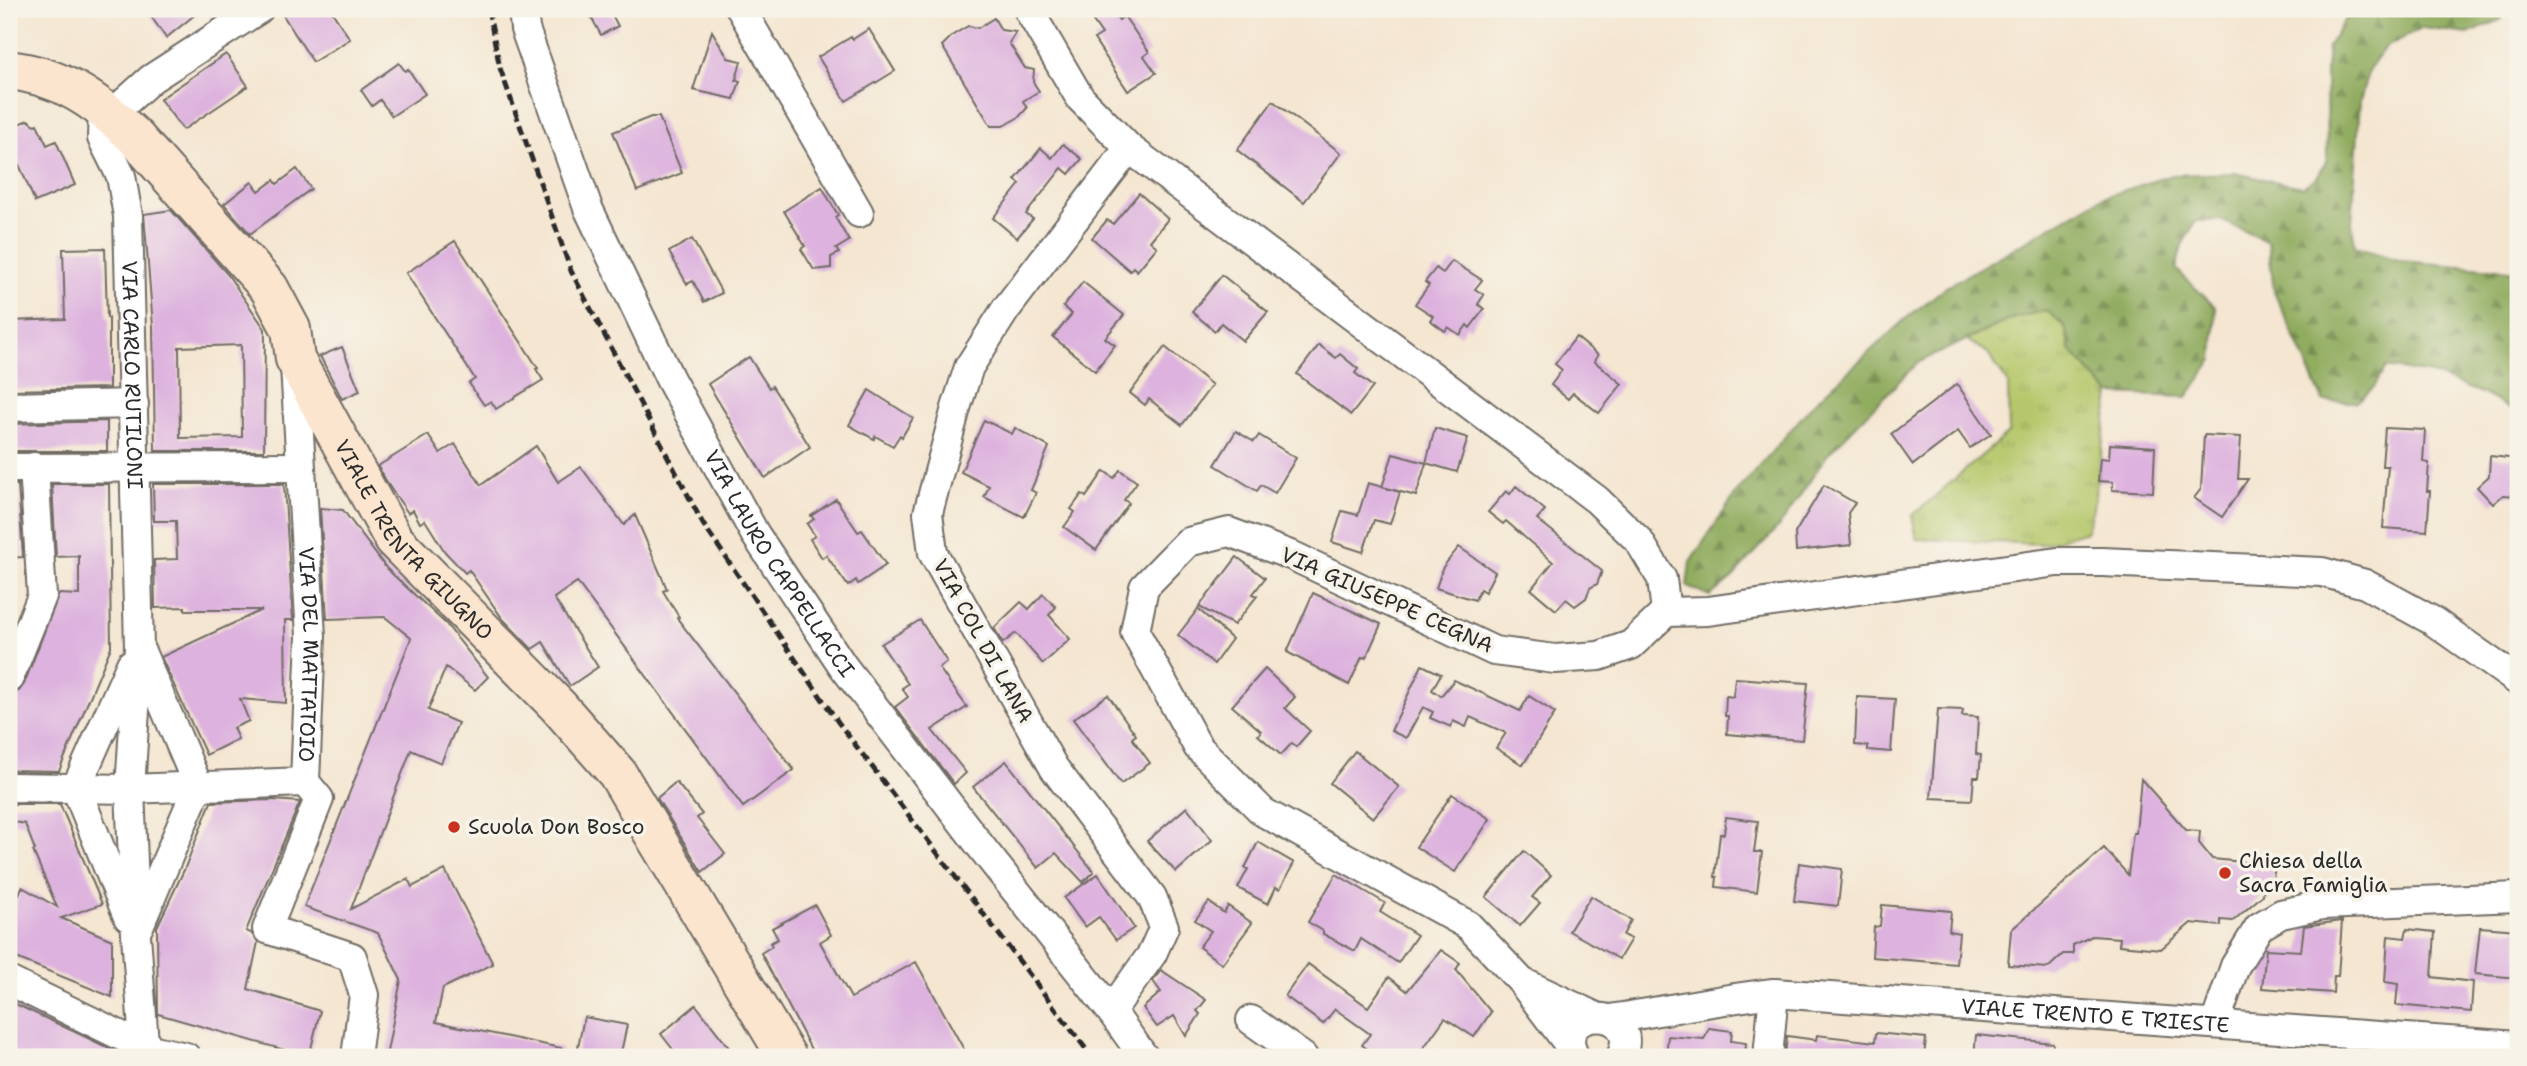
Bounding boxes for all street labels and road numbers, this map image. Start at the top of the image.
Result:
street label: VIA CARLO RUTILONI [115,260,149,489]
street label: VIALE TRENTA GIUGNO [328,435,499,646]
street label: VIA LAURO CAPPELLACCI [698,445,861,683]
street label: VIA GIUSEPPE CEGNA [1276,541,1498,659]
street label: VIA DEL MATTATOIO [292,546,325,763]
street label: VIA COL DI LANA [926,554,1040,728]
street label: VIALE TRENTO E TRIESTE [1960,992,2230,1039]

